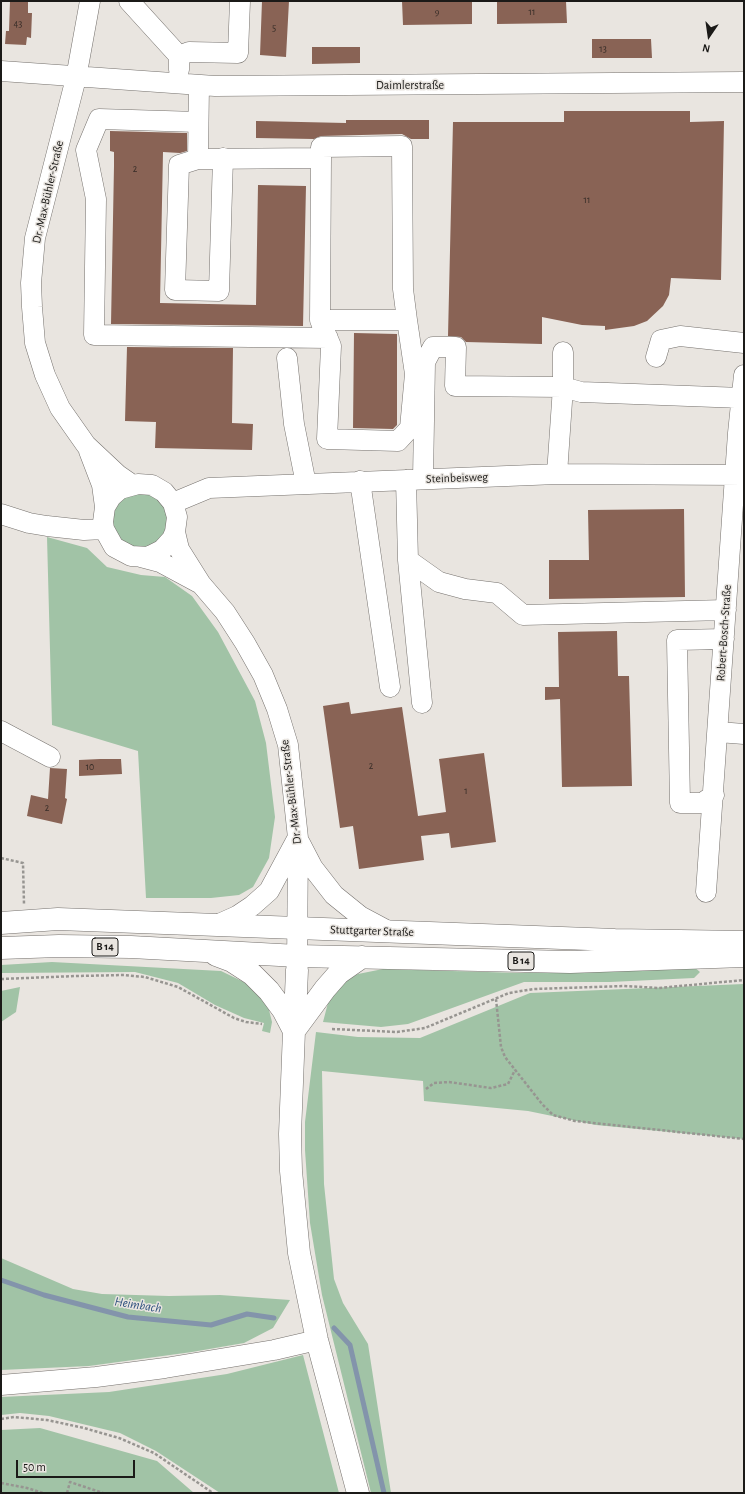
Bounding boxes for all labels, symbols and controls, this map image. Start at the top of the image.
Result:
house number: 9 [435,6,439,18]
house number: 11 [529,6,535,18]
north arrow [689,16,729,56]
house number: 43 [14,18,22,30]
house number: 5 [272,22,276,34]
text: N [701,42,711,54]
house number: 13 [599,43,607,55]
street label: Daimlerstraße [376,78,444,92]
street label: Dr.-Max-Bühler-Straße [29,139,67,245]
house number: 2 [133,163,137,175]
house number: 11 [584,194,590,206]
street label: Steinbeisweg [426,470,488,486]
street label: Robert-Bosch-Straße [713,584,735,682]
street label: Dr.-Max-Bühler-Straße [277,739,305,845]
house number: 2 [369,760,373,772]
house number: 10 [86,761,94,773]
house number: 1 [464,785,468,797]
house number: 2 [45,802,49,814]
street label: Stuttgarter Straße [330,922,414,940]
road number: B 14 [92,938,118,956]
road number: B 14 [508,952,534,970]
water label: Heimbach [113,1294,163,1316]
scale bar [18,1452,137,1478]
text: 50 m [23,1461,46,1473]

